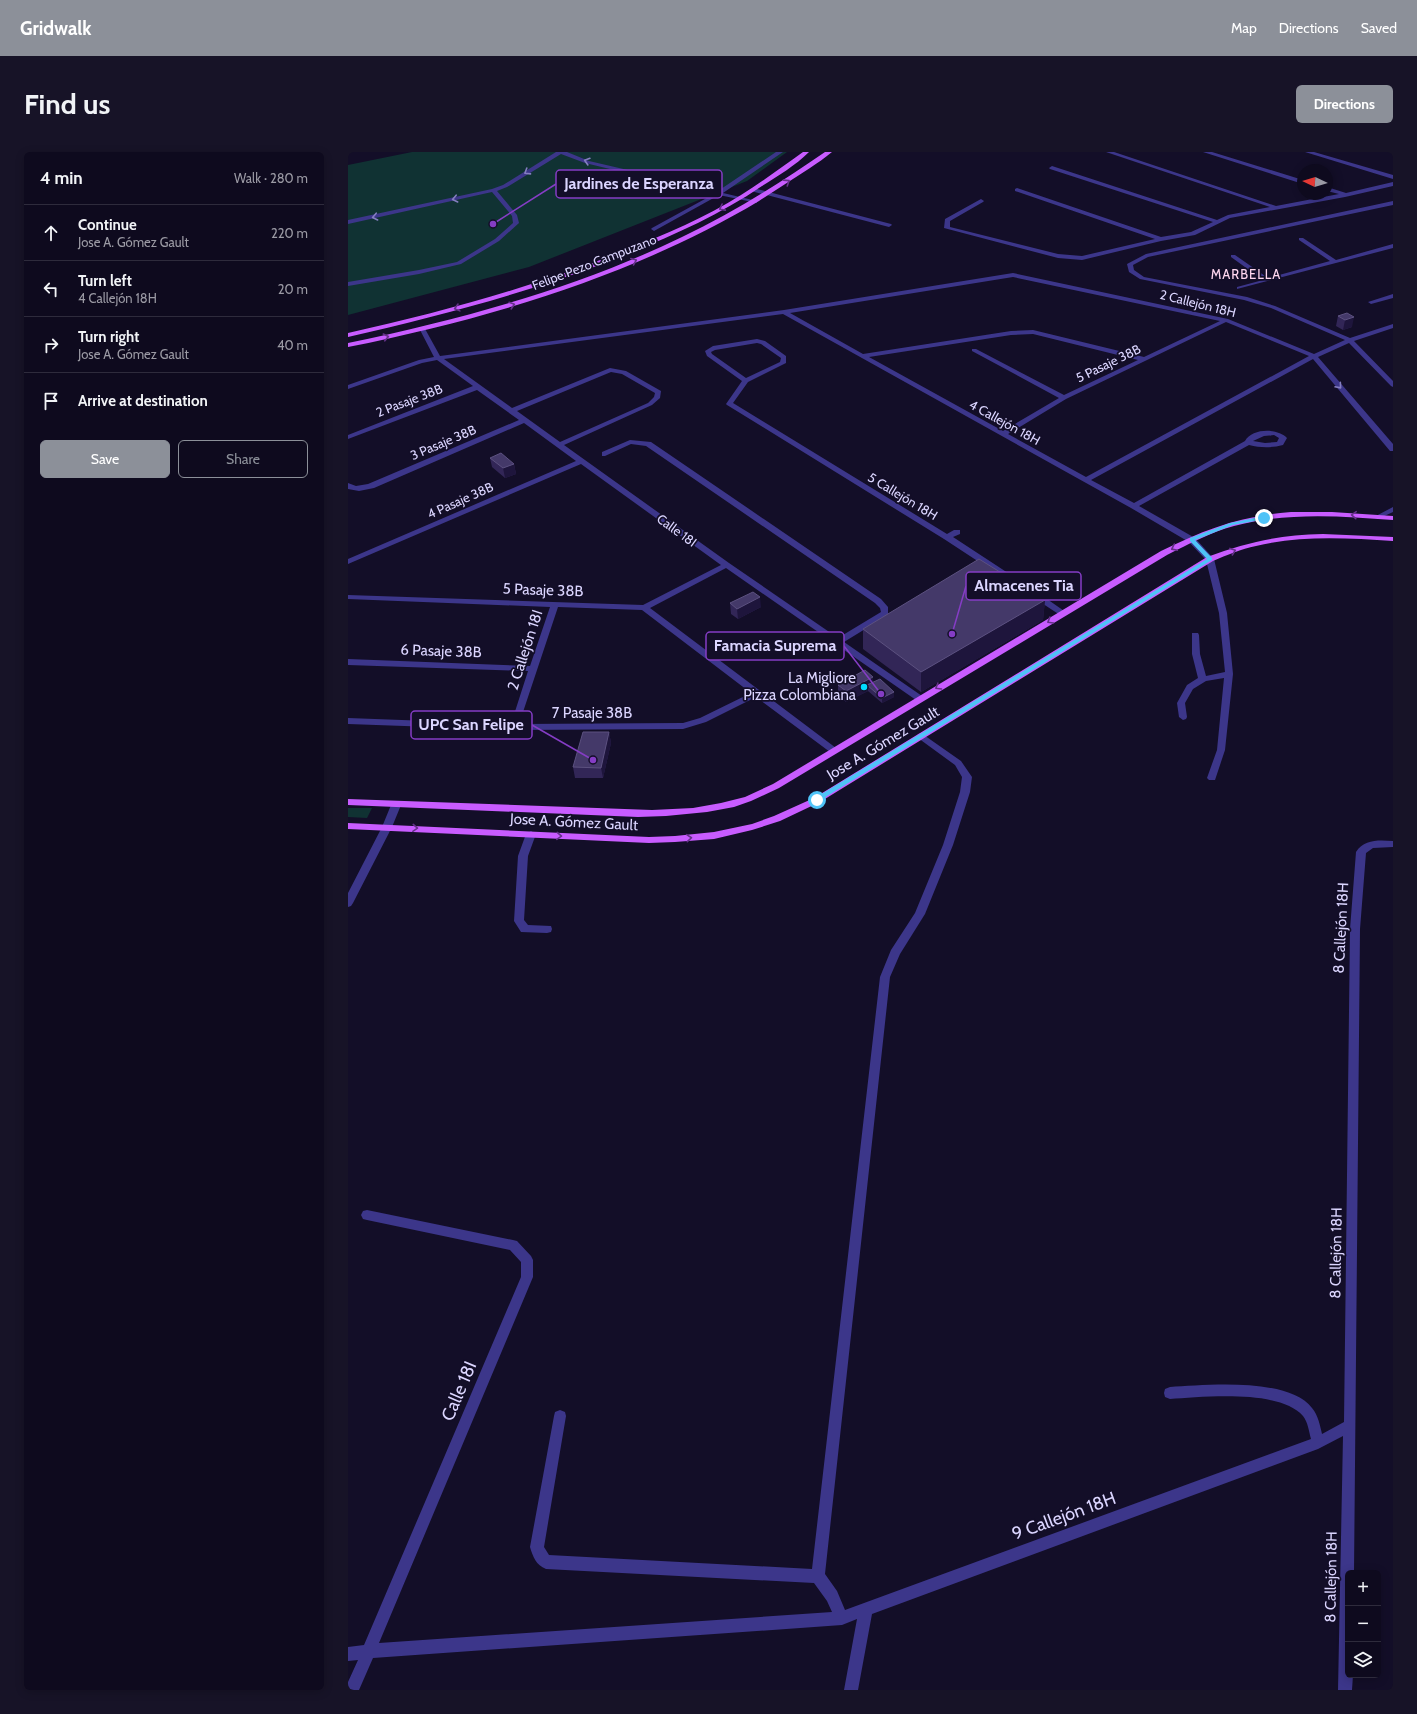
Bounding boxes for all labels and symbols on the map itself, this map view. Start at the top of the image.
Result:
one-way arrow [584,157,591,166]
north arrow [1297,164,1333,200]
one-way arrow [524,168,531,175]
callout: Jardines de Esperanza [556,170,722,198]
text: Jardines de Esperanza [563,174,714,193]
one-way arrow [783,179,790,187]
one-way arrow [452,194,458,202]
one-way arrow [718,203,726,210]
one-way arrow [372,212,378,220]
street label: Felipe Pezo Campuzano [530,231,658,293]
one-way arrow [630,258,638,266]
district label: MARBELLA [1211,266,1281,282]
street label: 2 Callejón 18H [1158,286,1238,321]
one-way arrow [509,302,516,310]
one-way arrow [454,303,461,312]
one-way arrow [383,333,389,341]
street label: 5 Pasaje 38B [1073,340,1144,386]
street label: 2 Pasaje 38B [374,380,445,421]
one-way arrow [1335,381,1342,389]
street label: 4 Callejón 18H [966,396,1043,449]
street label: 3 Pasaje 38B [408,421,479,464]
street label: 5 Callejón 18H [865,469,941,524]
street label: 4 Pasaje 38B [425,478,496,523]
route end [1255,509,1273,527]
street label: Calle 18I [654,510,700,550]
one-way arrow [1351,511,1357,520]
one-way arrow [1171,543,1178,551]
one-way arrow [1229,547,1236,556]
callout: Almacenes Tia [966,572,1081,600]
text: Almacenes Tia [974,576,1074,595]
street label: 5 Pasaje 38B [502,580,584,600]
street label: 2 Callejón 18I [504,608,546,692]
one-way arrow [1047,616,1054,624]
callout: Famacia Suprema [706,632,844,660]
text: Famacia Suprema [714,636,836,655]
street label: 6 Pasaje 38B [400,641,482,661]
place label: La Migliore Pizza Colombiana [743,669,857,704]
marker: La Migliore Pizza Colombiana [859,682,869,692]
one-way arrow [935,683,942,690]
street label: Jose A. Gómez Gault [823,702,943,784]
street label: 7 Pasaje 38B [552,704,632,722]
callout: UPC San Felipe [411,711,532,739]
text: UPC San Felipe [418,715,524,734]
route start [808,791,826,809]
street label: Jose A. Gómez Gault [509,810,638,834]
one-way arrow [412,824,418,833]
one-way arrow [556,831,562,840]
one-way arrow [686,834,692,843]
street label: 8 Callejón 18H [1330,882,1352,974]
street label: 8 Callejón 18H [1326,1207,1346,1299]
street label: Calle 18I [437,1358,481,1424]
street label: 9 Callejón 18H [1009,1487,1119,1545]
street label: 8 Callejón 18H [1321,1531,1341,1623]

